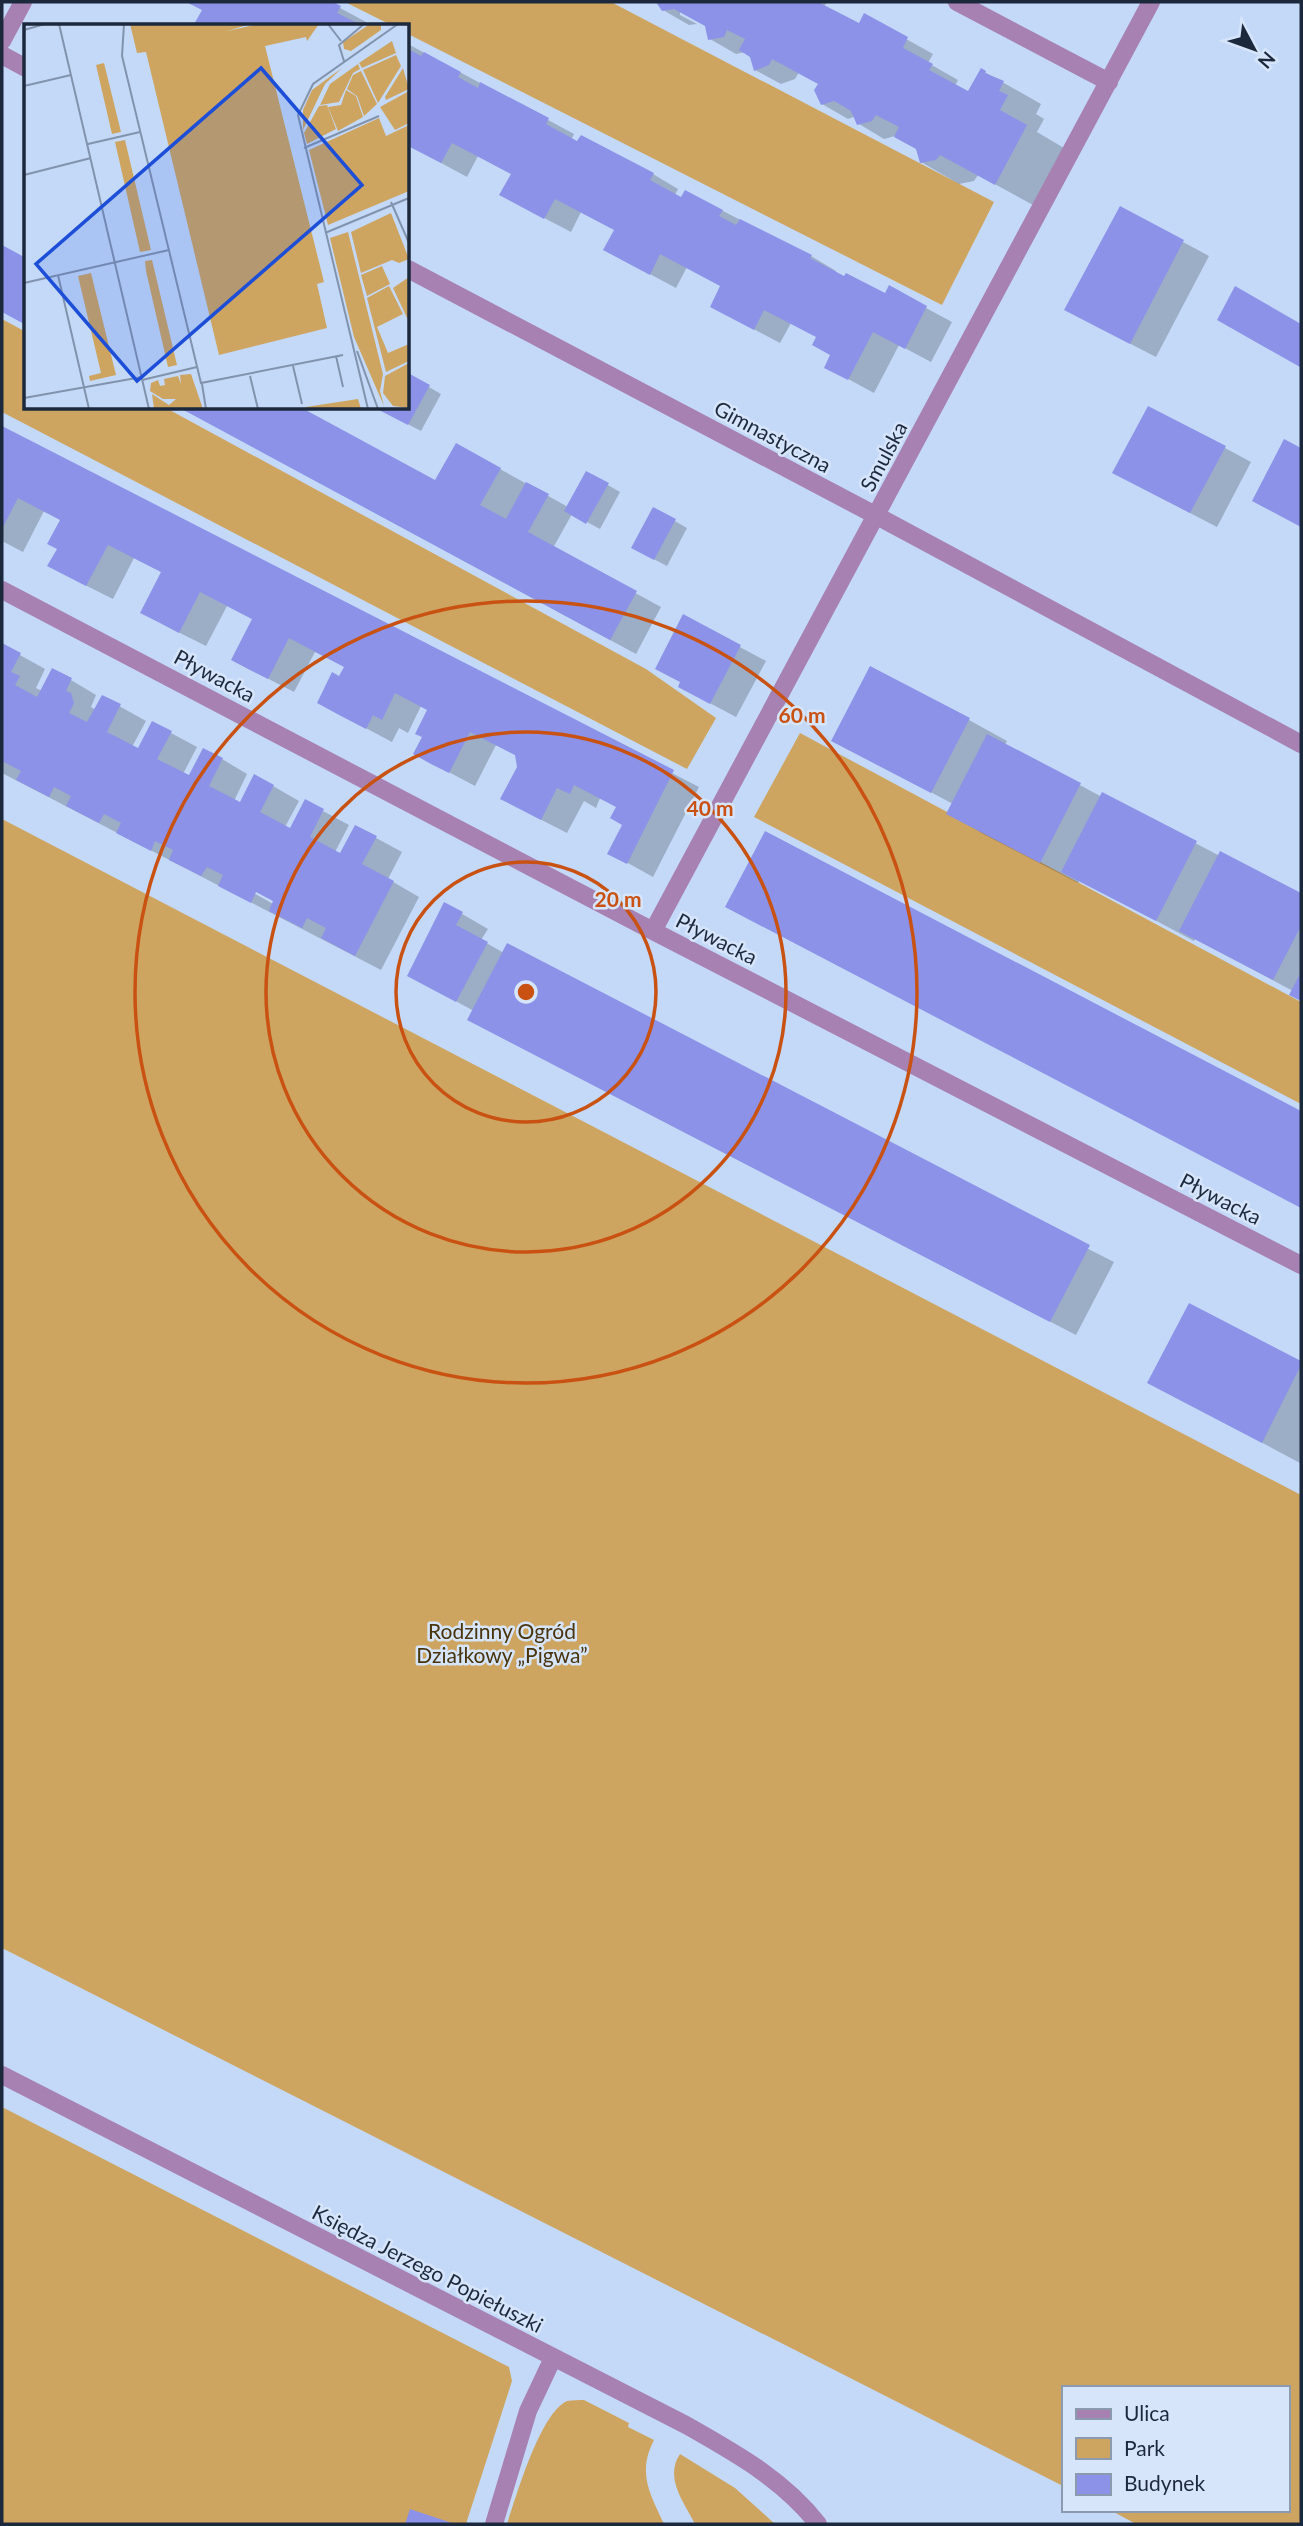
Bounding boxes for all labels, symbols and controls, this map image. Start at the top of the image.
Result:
north arrow [1219,14,1289,84]
inset map [24,24,410,410]
text: N [1254,47,1281,74]
street label: Gimnastyczna [710,395,836,477]
street label: Smulska [854,417,912,495]
street label: Pływacka [170,643,260,707]
text: 60 m [778,702,826,727]
text: 40 m [686,795,734,820]
text: 20 m [594,886,642,911]
street label: Pływacka [672,907,762,969]
centre of rings [514,980,538,1004]
street label: Pływacka [1176,1167,1266,1229]
park label: Rodzinny Ogród Działkowy „Pigwa” [416,1618,588,1667]
street label: Księdza Jerzego Popiełuszki [308,2199,548,2337]
legend [1062,2386,1289,2512]
text: Ulica [1124,2400,1170,2425]
text: Park [1124,2435,1165,2460]
text: Budynek [1124,2470,1205,2495]

